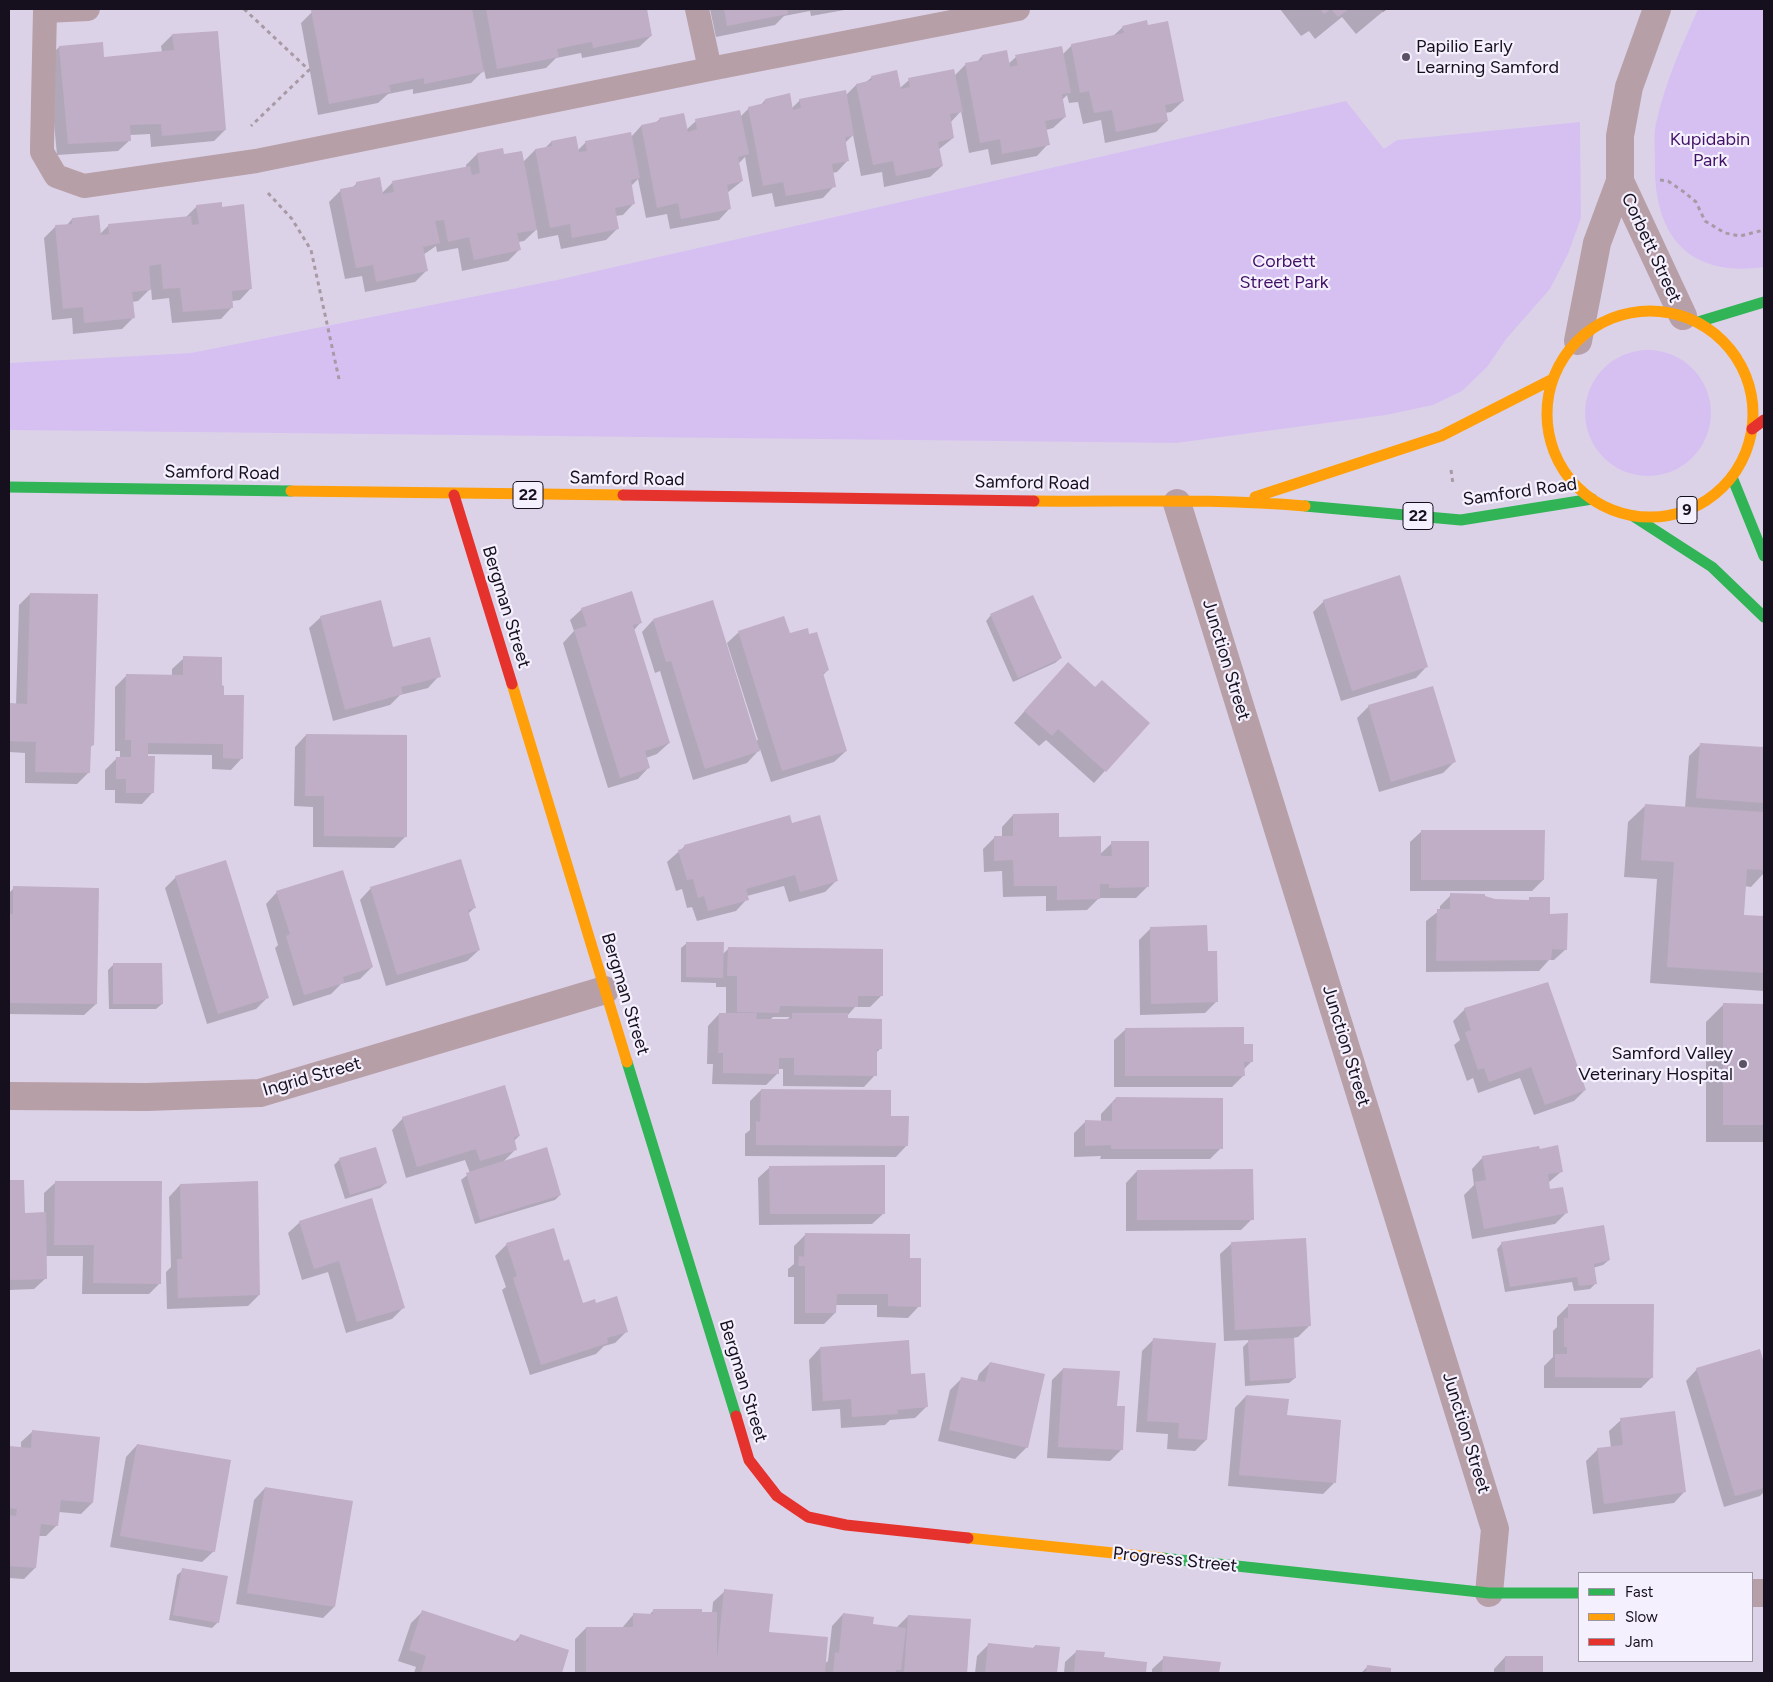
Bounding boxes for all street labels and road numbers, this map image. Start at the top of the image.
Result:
street label: Corbett Street [1616,190,1686,306]
street label: Samford Road [164,461,280,485]
street label: Samford Road [569,467,685,491]
street label: Samford Road [974,471,1090,495]
street label: Samford Road [1462,473,1578,511]
road number: 22 [513,482,543,508]
road number: 9 [1677,496,1697,524]
road number: 22 [1403,502,1433,530]
street label: Bergman Street [477,543,535,671]
street label: Junction Street [1197,597,1255,723]
street label: Bergman Street [596,930,654,1058]
street label: Junction Street [1317,983,1375,1109]
street label: Ingrid Street [260,1053,364,1101]
street label: Bergman Street [714,1317,772,1445]
street label: Junction Street [1437,1370,1495,1496]
street label: Progress Street [1112,1543,1238,1577]

